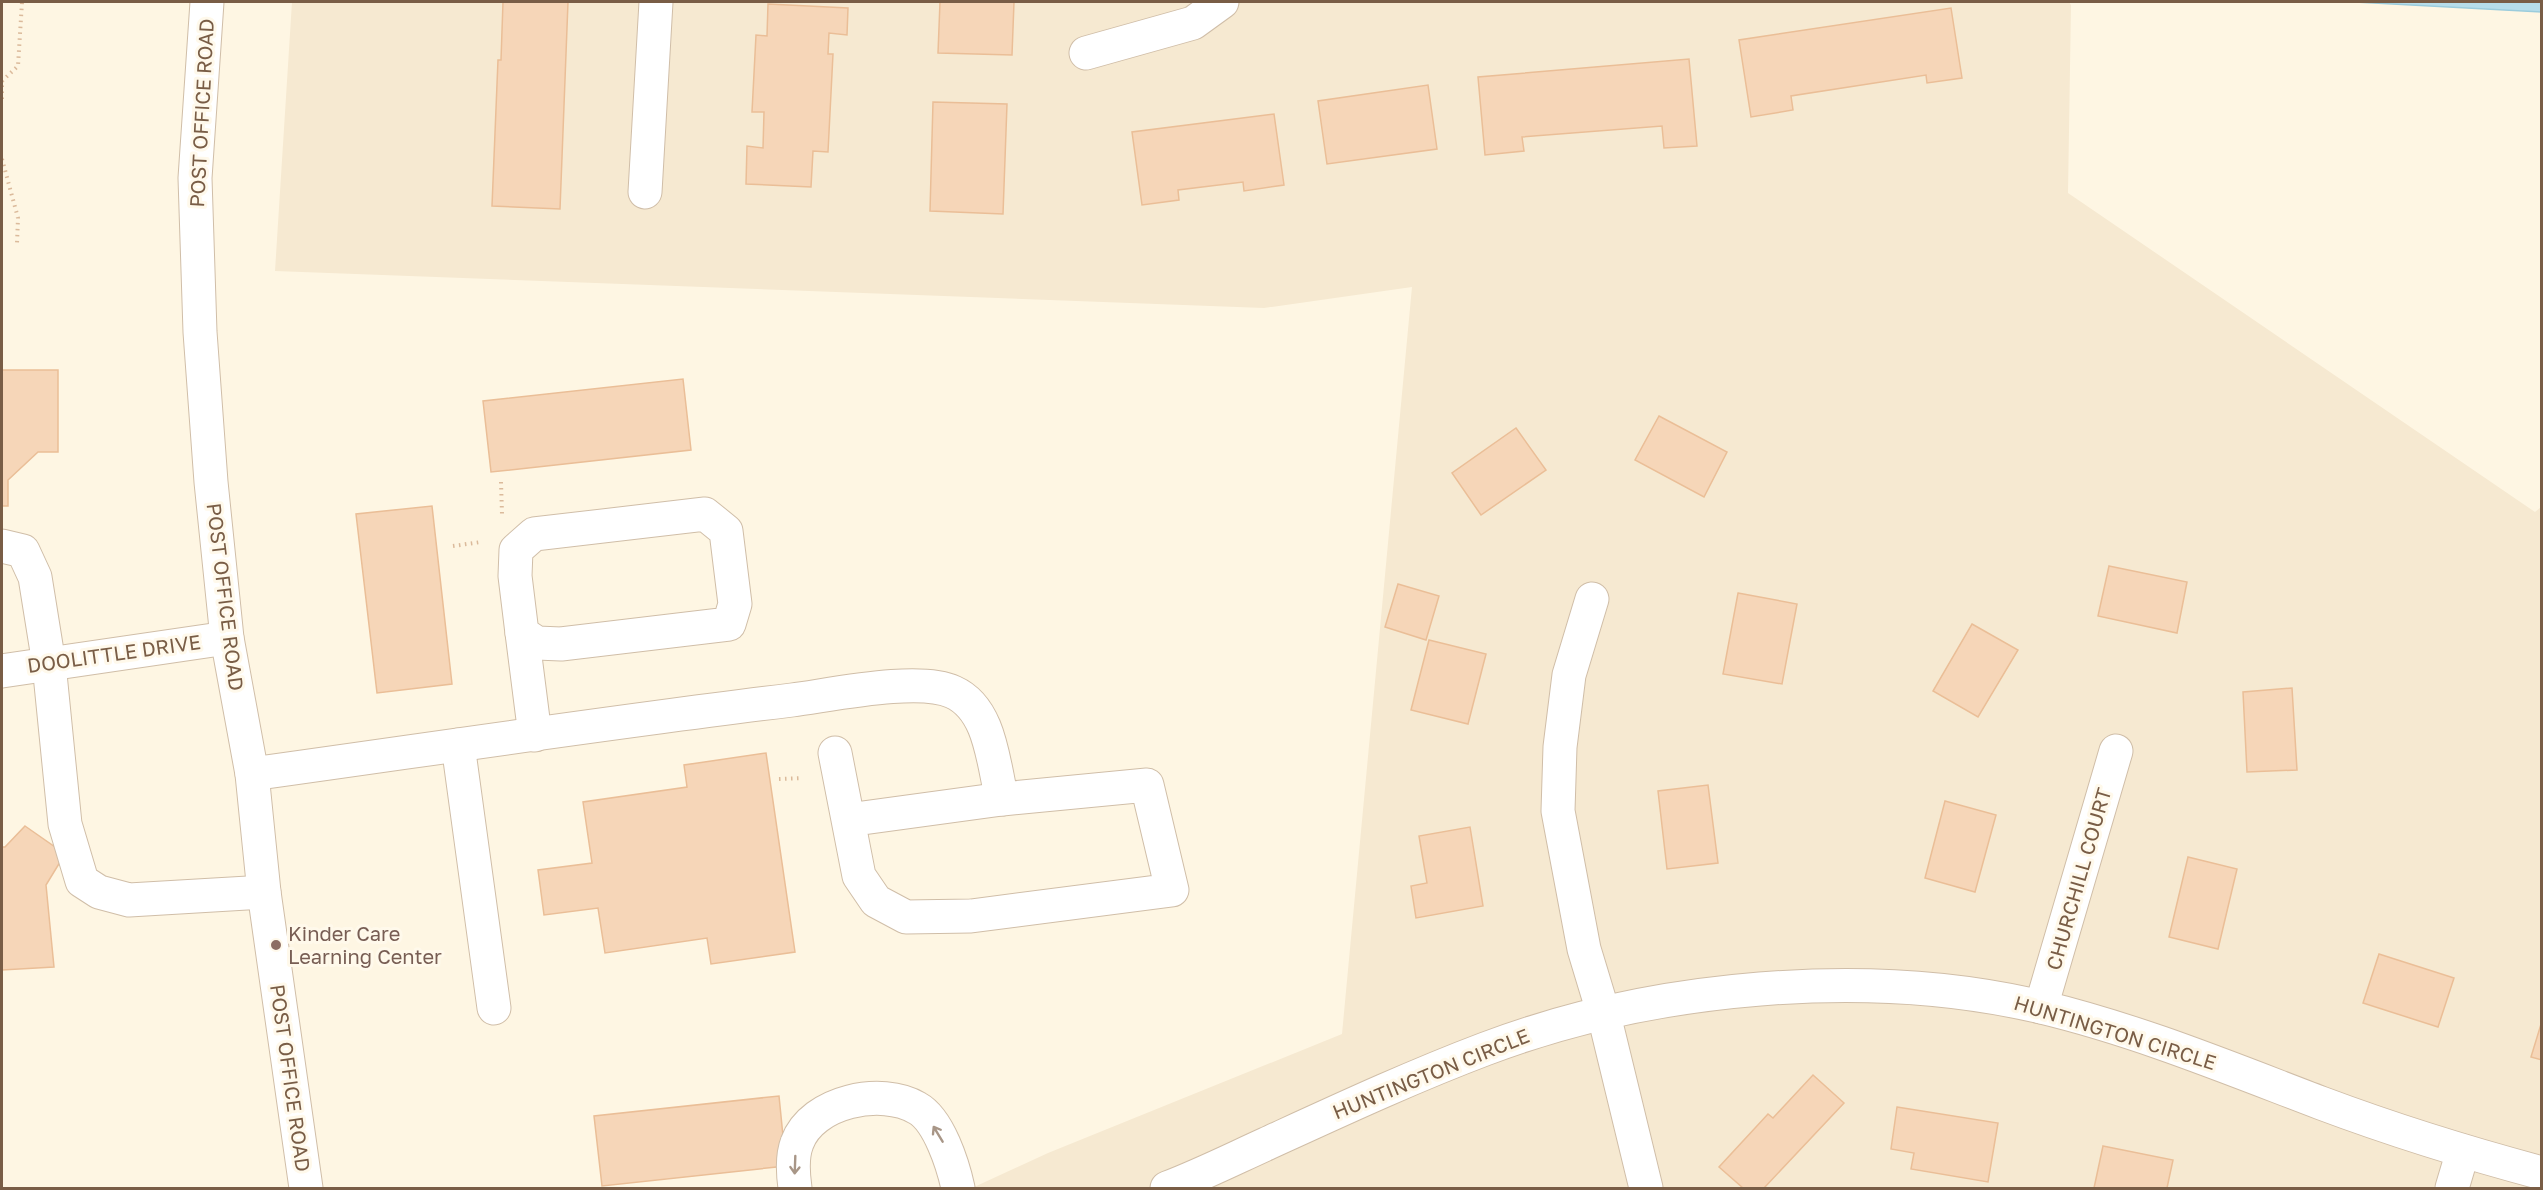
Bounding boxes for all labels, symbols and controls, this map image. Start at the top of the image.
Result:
street label: POST OFFICE ROAD [184,18,218,208]
street label: POST OFFICE ROAD [203,502,249,692]
street label: DOOLITTLE DRIVE [26,629,202,677]
street label: CHURCHILL COURT [2040,785,2116,973]
place label: Kinder Care Learning Center [288,921,442,968]
marker: Kinder Care Learning Center [269,938,283,952]
street label: POST OFFICE ROAD [266,983,316,1173]
street label: HUNTINGTON CIRCLE [2011,990,2219,1074]
street label: HUNTINGTON CIRCLE [1329,1023,1533,1124]
one-way arrow [932,1126,944,1143]
one-way arrow [789,1154,800,1174]

